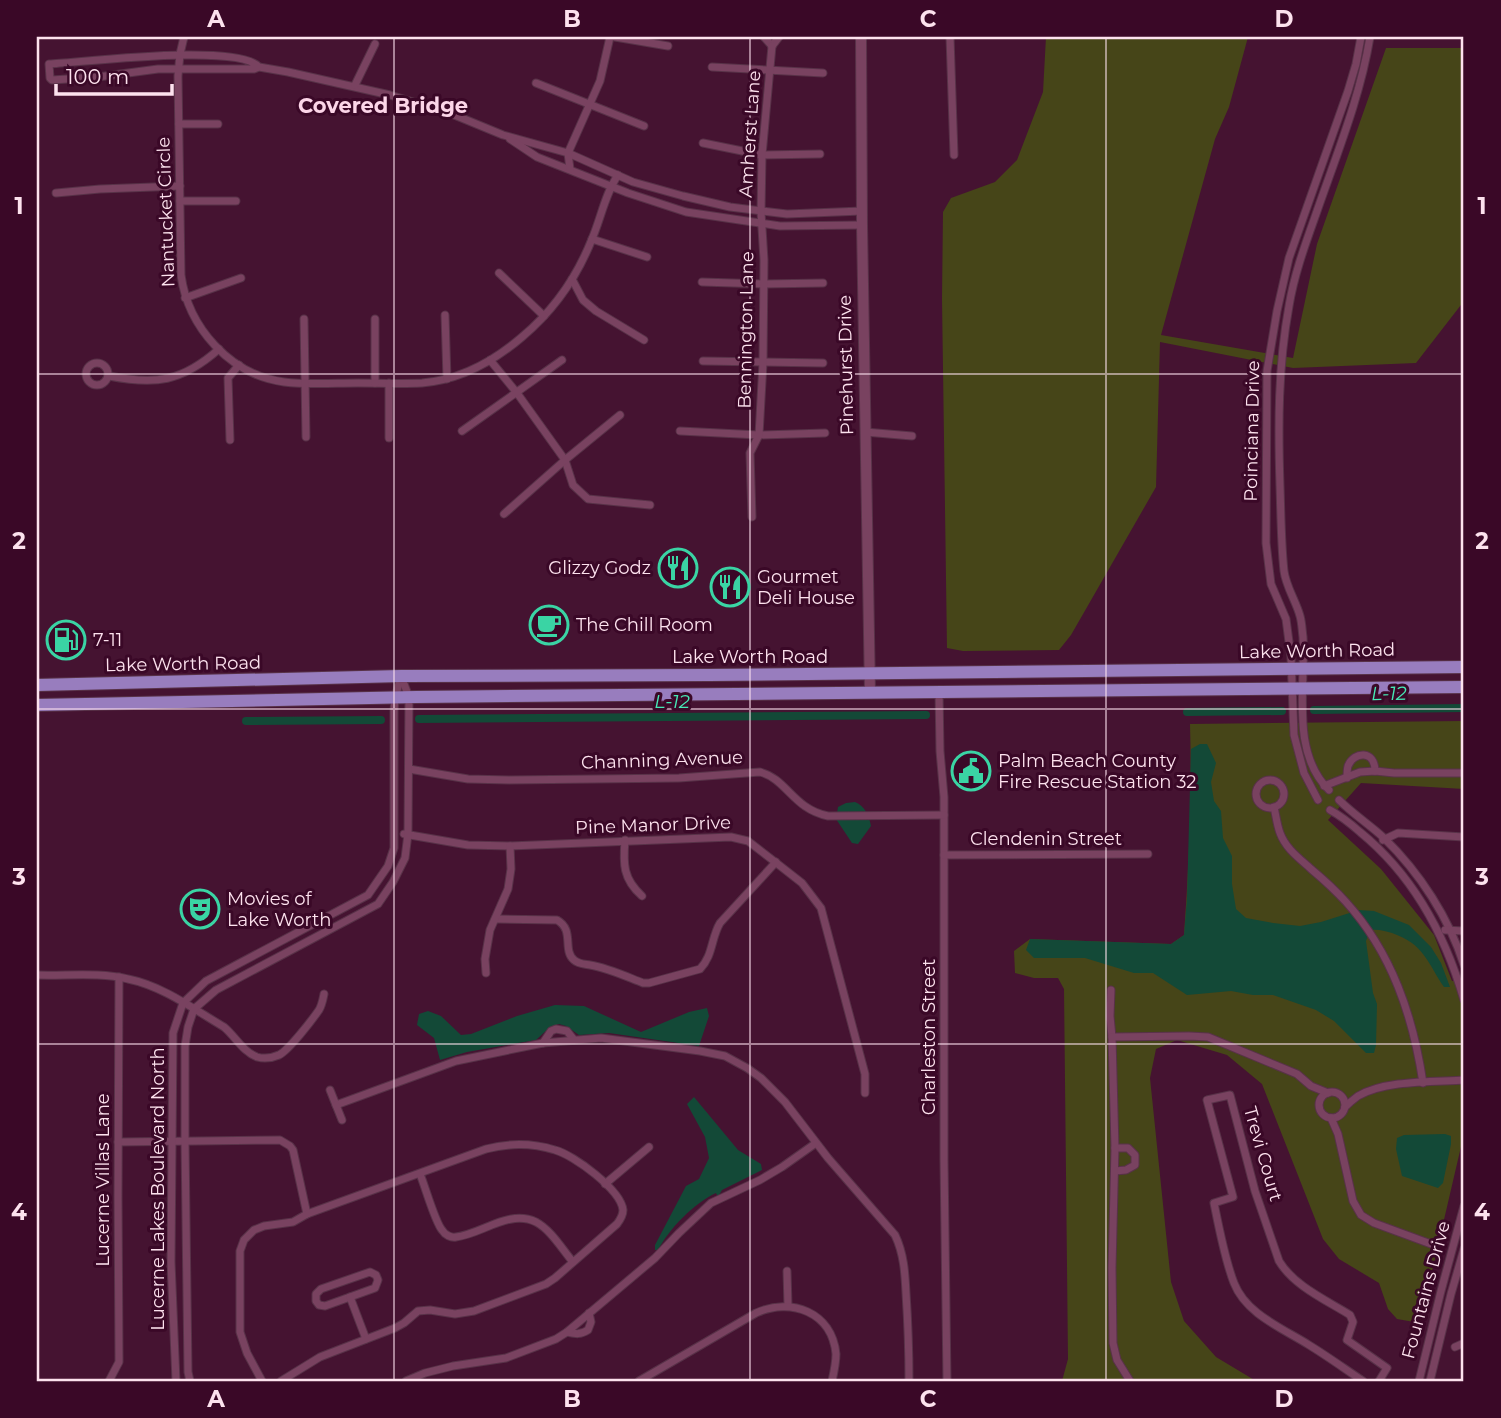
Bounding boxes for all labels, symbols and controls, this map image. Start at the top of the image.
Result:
text: A [206,5,225,33]
text: B [563,5,581,33]
text: C [920,5,937,33]
text: D [1275,5,1294,33]
scale bar [56,52,172,96]
text: 100 m [66,64,129,89]
street label: Amherst Lane [735,70,765,198]
district label: Covered Bridge [298,93,468,118]
street label: Nantucket Circle [152,136,180,288]
text: 1 [14,192,24,220]
text: 1 [1477,192,1487,220]
street label: Bennington Lane [734,251,758,409]
street label: Pinehurst Drive [834,295,858,435]
street label: Poinciana Drive [1240,360,1264,502]
text: 2 [12,527,26,555]
text: 2 [1475,527,1489,555]
restaurant icon: Glizzy Godz [657,547,699,589]
place label: Glizzy Godz [548,557,651,579]
restaurant icon: Gourmet Deli House [709,566,751,608]
place label: Gourmet Deli House [757,566,855,609]
cafe icon: The Chill Room [528,604,570,646]
place label: The Chill Room [576,614,713,636]
fuel station icon: 7-11 [45,619,87,661]
place label: 7-11 [93,629,122,651]
street label: Lake Worth Road [1239,639,1395,663]
street label: Lake Worth Road [672,646,828,668]
street label: Lake Worth Road [105,652,261,676]
water label: L-12 [1371,682,1407,705]
water label: L-12 [654,690,690,713]
street label: Channing Avenue [581,746,743,774]
public building icon: Palm Beach County Fire Rescue Station 32 [950,750,992,792]
place label: Palm Beach County Fire Rescue Station 32 [998,750,1197,793]
street label: Pine Manor Drive [575,811,731,839]
street label: Clendenin Street [970,828,1122,850]
text: 3 [11,863,26,891]
text: 3 [1474,863,1489,891]
theatre icon: Movies of Lake Worth [179,888,221,930]
place label: Movies of Lake Worth [227,888,331,931]
street label: Charleston Street [918,959,940,1115]
street label: Lucerne Lakes Boulevard North [147,1047,169,1331]
street label: Lucerne Villas Lane [92,1093,114,1267]
street label: Trevi Court [1239,1104,1287,1204]
text: 4 [11,1198,27,1226]
text: 4 [1474,1198,1490,1226]
street label: Fountains Drive [1397,1219,1455,1361]
text: A [206,1385,225,1413]
text: B [563,1385,581,1413]
text: C [920,1385,937,1413]
text: D [1275,1385,1294,1413]

